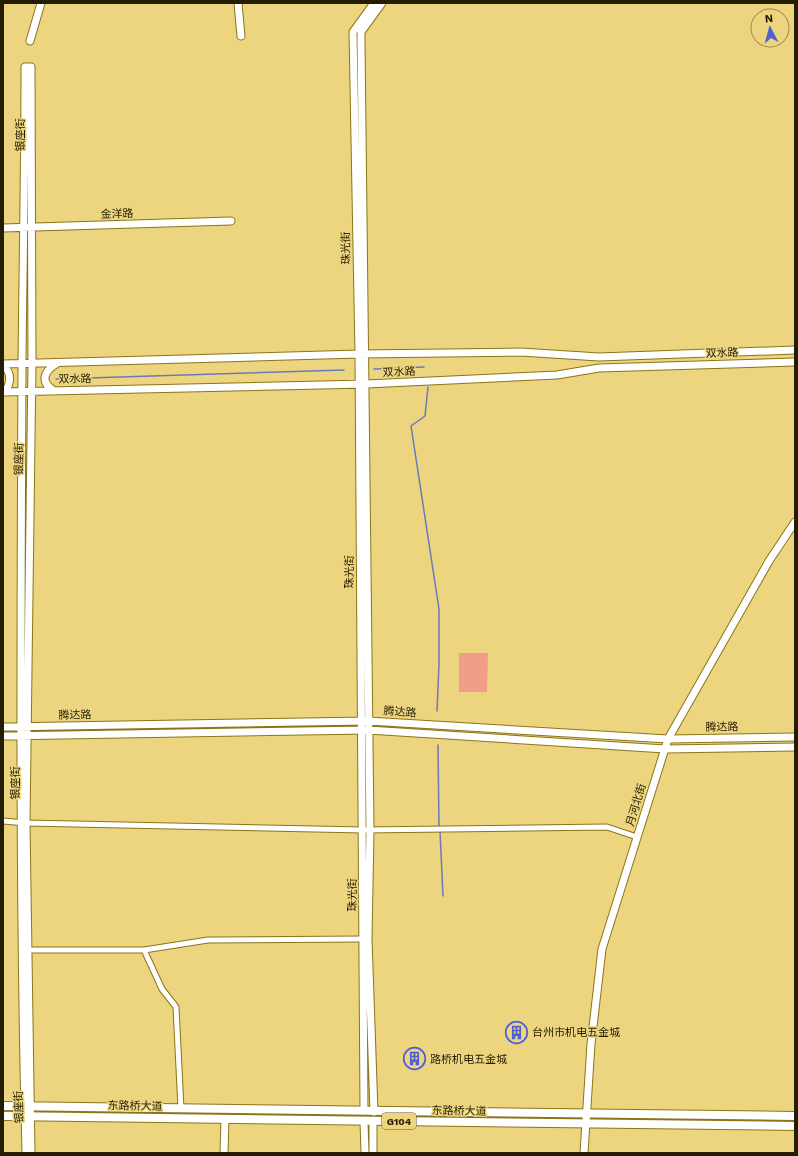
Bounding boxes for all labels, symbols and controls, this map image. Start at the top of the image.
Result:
north arrow [750,8,790,48]
text: N [764,12,774,25]
street label: 银座街 [14,119,27,152]
street label: 金洋路 [100,207,134,221]
street label: 珠光街 [339,231,353,265]
street label: 双水路 [705,346,739,360]
street label: 双水路 [382,365,416,379]
street label: 双水路 [58,372,92,386]
street label: 银座街 [12,442,26,476]
street label: 珠光街 [343,556,356,589]
street label: 腾达路 [383,704,417,720]
street label: 腾达路 [58,708,92,722]
street label: 腾达路 [705,720,739,734]
street label: 银座街 [9,767,22,800]
street label: 月河北街 [623,782,649,828]
street label: 珠光街 [346,879,359,912]
building icon: 台州市机电五金城 [503,1019,529,1045]
place label: 台州市机电五金城 [532,1026,620,1039]
building icon: 路桥机电五金城 [402,1046,428,1072]
place label: 路桥机电五金城 [430,1053,507,1066]
street label: 银座街 [12,1090,26,1124]
street label: 东路桥大道 [107,1099,163,1113]
street label: 东路桥大道 [431,1104,487,1118]
road number: G104 [382,1113,416,1129]

